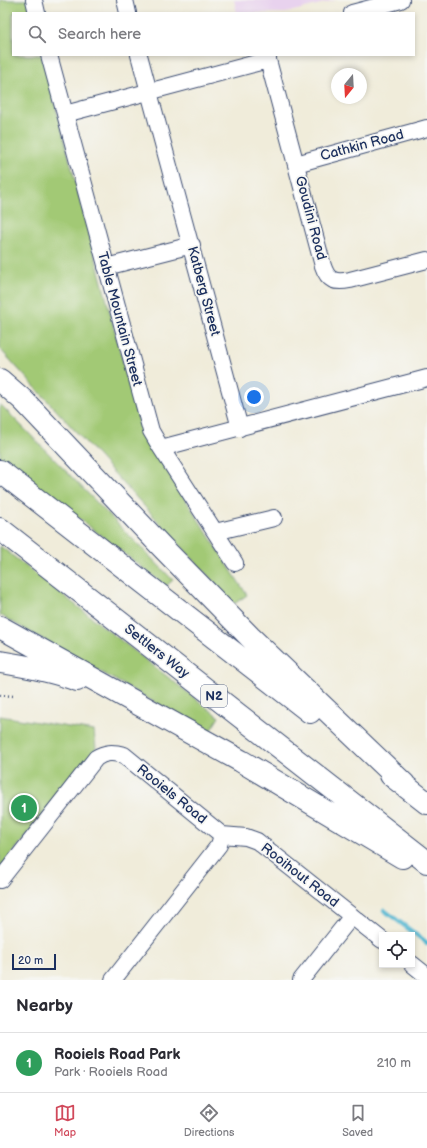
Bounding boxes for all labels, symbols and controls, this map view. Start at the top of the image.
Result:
search box [12,12,415,56]
icon: search [26,23,48,45]
text: Search here [58,25,141,44]
north arrow [331,68,367,104]
street label: Cathkin Road [318,126,406,164]
street label: Goudini Road [292,174,330,262]
street label: Katberg Street [184,244,224,338]
street label: Table Mountain Street [94,250,146,389]
your location [244,387,264,407]
street label: Settlers Way [121,620,194,682]
road number: N2 [201,685,227,707]
street label: Rooiels Road [134,761,210,827]
pin: 1 [11,793,37,823]
street label: Rooihout Road [258,839,342,911]
map controls [379,932,415,968]
button: locate [379,932,415,968]
scale bar [12,952,56,971]
text: 20 m [18,954,43,967]
text: Nearby [16,996,73,1016]
text: Rooiels Road Park [54,1045,180,1064]
text: 1 [26,1055,32,1071]
text: 210 m [377,1055,411,1071]
text: Park · Rooiels Road [54,1064,168,1080]
tab: Map [54,1102,76,1139]
tab: Directions [184,1102,234,1139]
tab: Saved [342,1102,373,1139]

